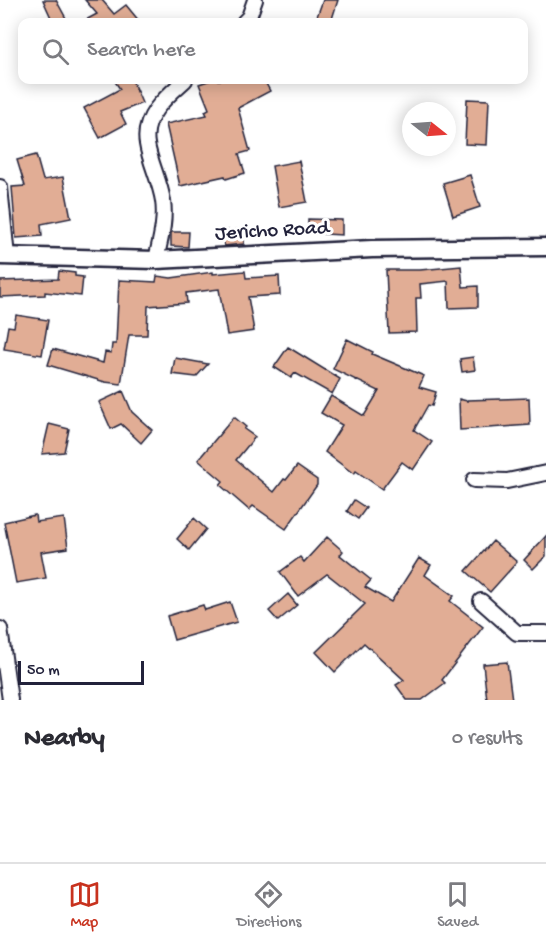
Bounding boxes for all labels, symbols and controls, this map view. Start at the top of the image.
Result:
search box [18,18,528,84]
icon: search [39,35,72,68]
text: Search here [87,38,195,64]
north arrow [402,102,456,156]
street label: Jericho Road [214,216,331,247]
scale bar [18,658,144,686]
text: 50 m [27,662,60,681]
text: Nearby [24,724,105,755]
text: 0 results [452,728,522,751]
tab: Map [68,878,101,933]
tab: Directions [236,878,302,933]
tab: Saved [437,878,478,933]

